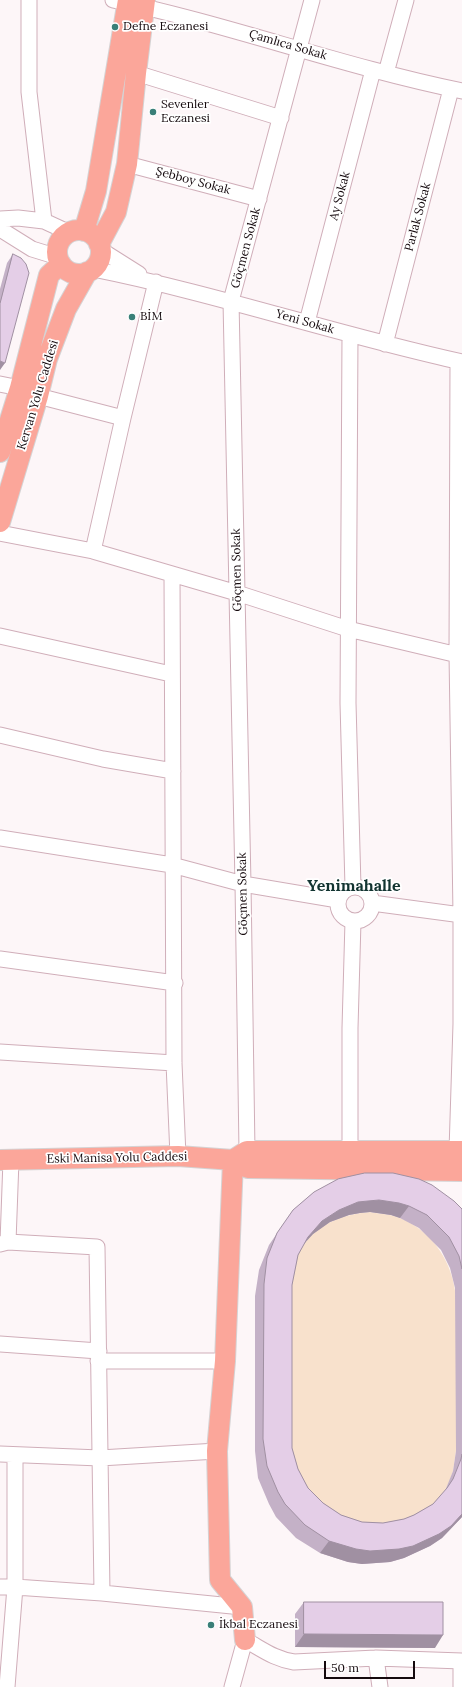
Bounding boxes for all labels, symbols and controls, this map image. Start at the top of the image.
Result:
place label: Defne Eczanesi [123,20,208,34]
marker: Defne Eczanesi [110,22,120,32]
street label: Çamlıca Sokak [247,27,329,63]
place label: Sevenler Eczanesi [161,98,210,126]
marker: Sevenler Eczanesi [148,107,158,117]
street label: Şebboy Sokak [154,164,232,198]
street label: Ay Sokak [327,170,353,222]
street label: Parlak Sokak [402,181,434,253]
street label: Göçmen Sokak [228,206,264,290]
street label: Yeni Sokak [274,307,336,337]
place label: BİM [140,310,162,324]
marker: BİM [127,312,137,322]
street label: Kervan Yolu Caddesi [14,338,62,452]
street label: Göçmen Sokak [229,528,245,612]
street label: Göçmen Sokak [235,852,251,936]
district label: Yenimahalle [307,876,401,896]
street label: Eski Manisa Yolu Caddesi [47,1150,187,1166]
place label: İkbal Eczanesi [219,1618,298,1632]
marker: İkbal Eczanesi [206,1620,216,1630]
scale bar [326,1653,417,1679]
text: 50 m [331,1660,359,1675]

